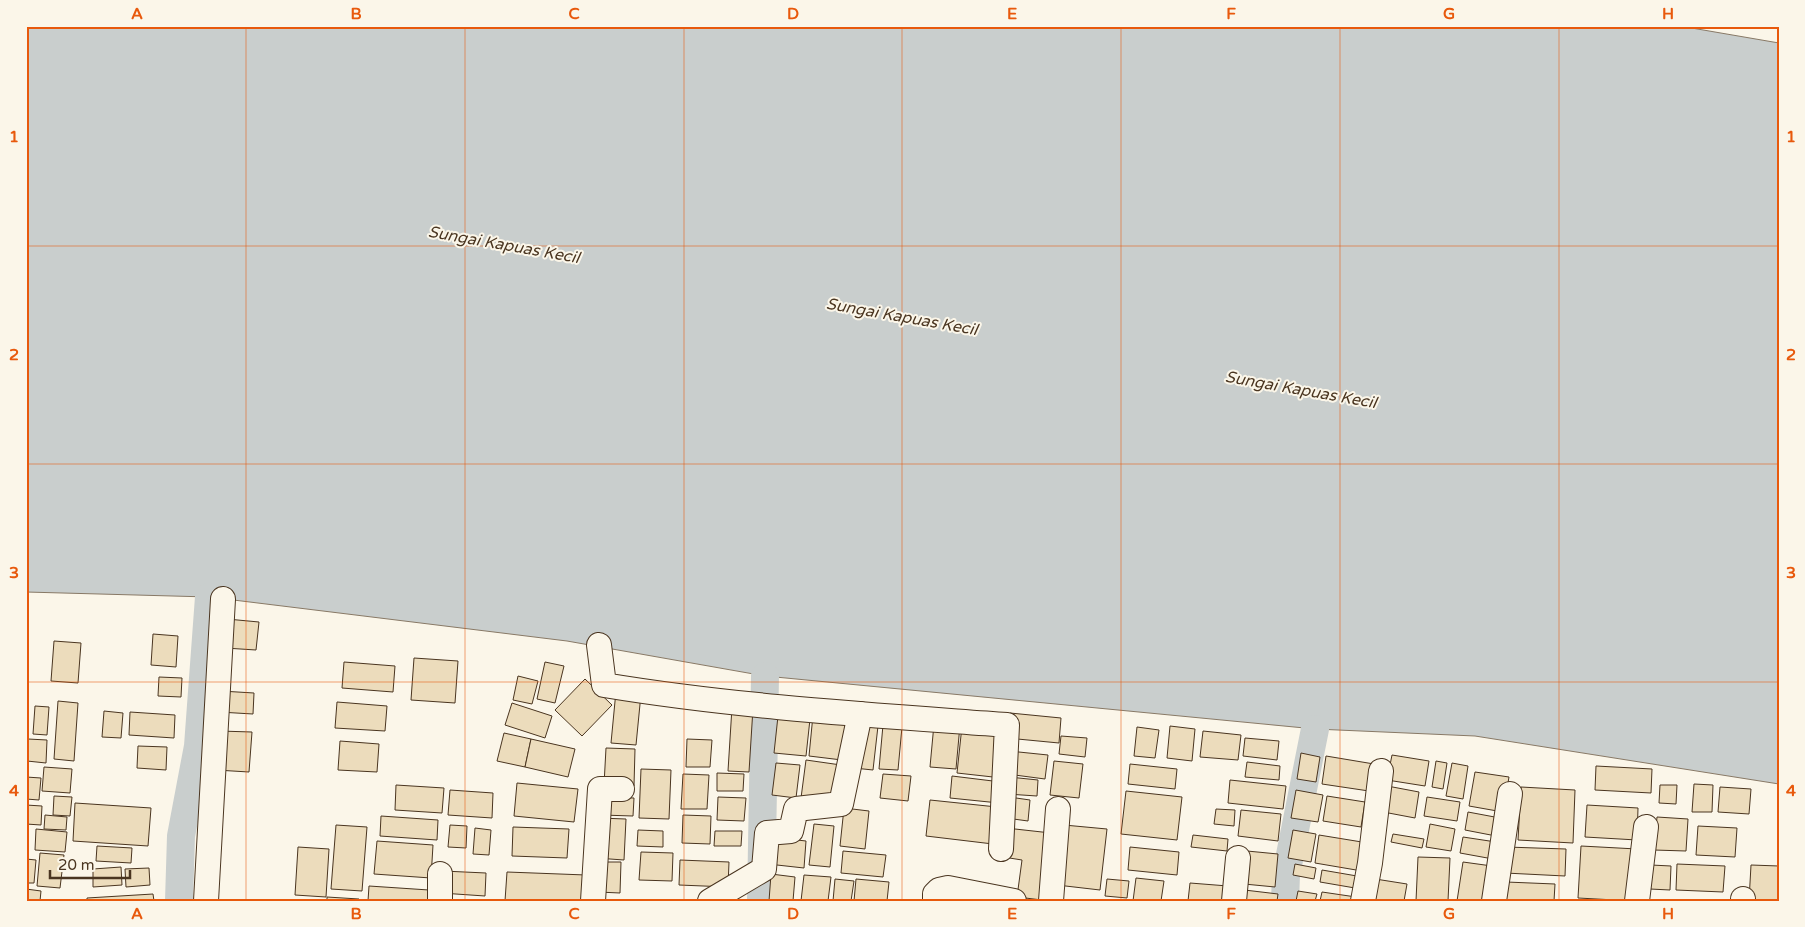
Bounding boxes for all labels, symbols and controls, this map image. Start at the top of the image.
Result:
text: A [131,4,143,24]
text: B [350,4,362,24]
text: C [568,4,580,24]
text: D [787,4,799,24]
text: E [1007,4,1017,24]
text: F [1226,4,1236,24]
text: G [1443,4,1455,24]
text: H [1662,4,1674,24]
text: 1 [9,127,19,147]
text: 1 [1786,127,1796,147]
water label: Sungai Kapuas Kecil [427,222,583,268]
water label: Sungai Kapuas Kecil [825,294,981,340]
text: 2 [9,345,19,365]
text: 2 [1786,345,1796,365]
water label: Sungai Kapuas Kecil [1224,367,1380,413]
text: 3 [9,563,19,583]
text: 3 [1786,563,1796,583]
text: 4 [9,781,19,801]
text: 4 [1786,781,1796,801]
scale bar [50,847,130,879]
text: 20 m [58,856,95,874]
text: A [131,904,143,924]
text: B [350,904,362,924]
text: C [568,904,580,924]
text: D [787,904,799,924]
text: E [1007,904,1017,924]
text: F [1226,904,1236,924]
text: G [1443,904,1455,924]
text: H [1662,904,1674,924]

